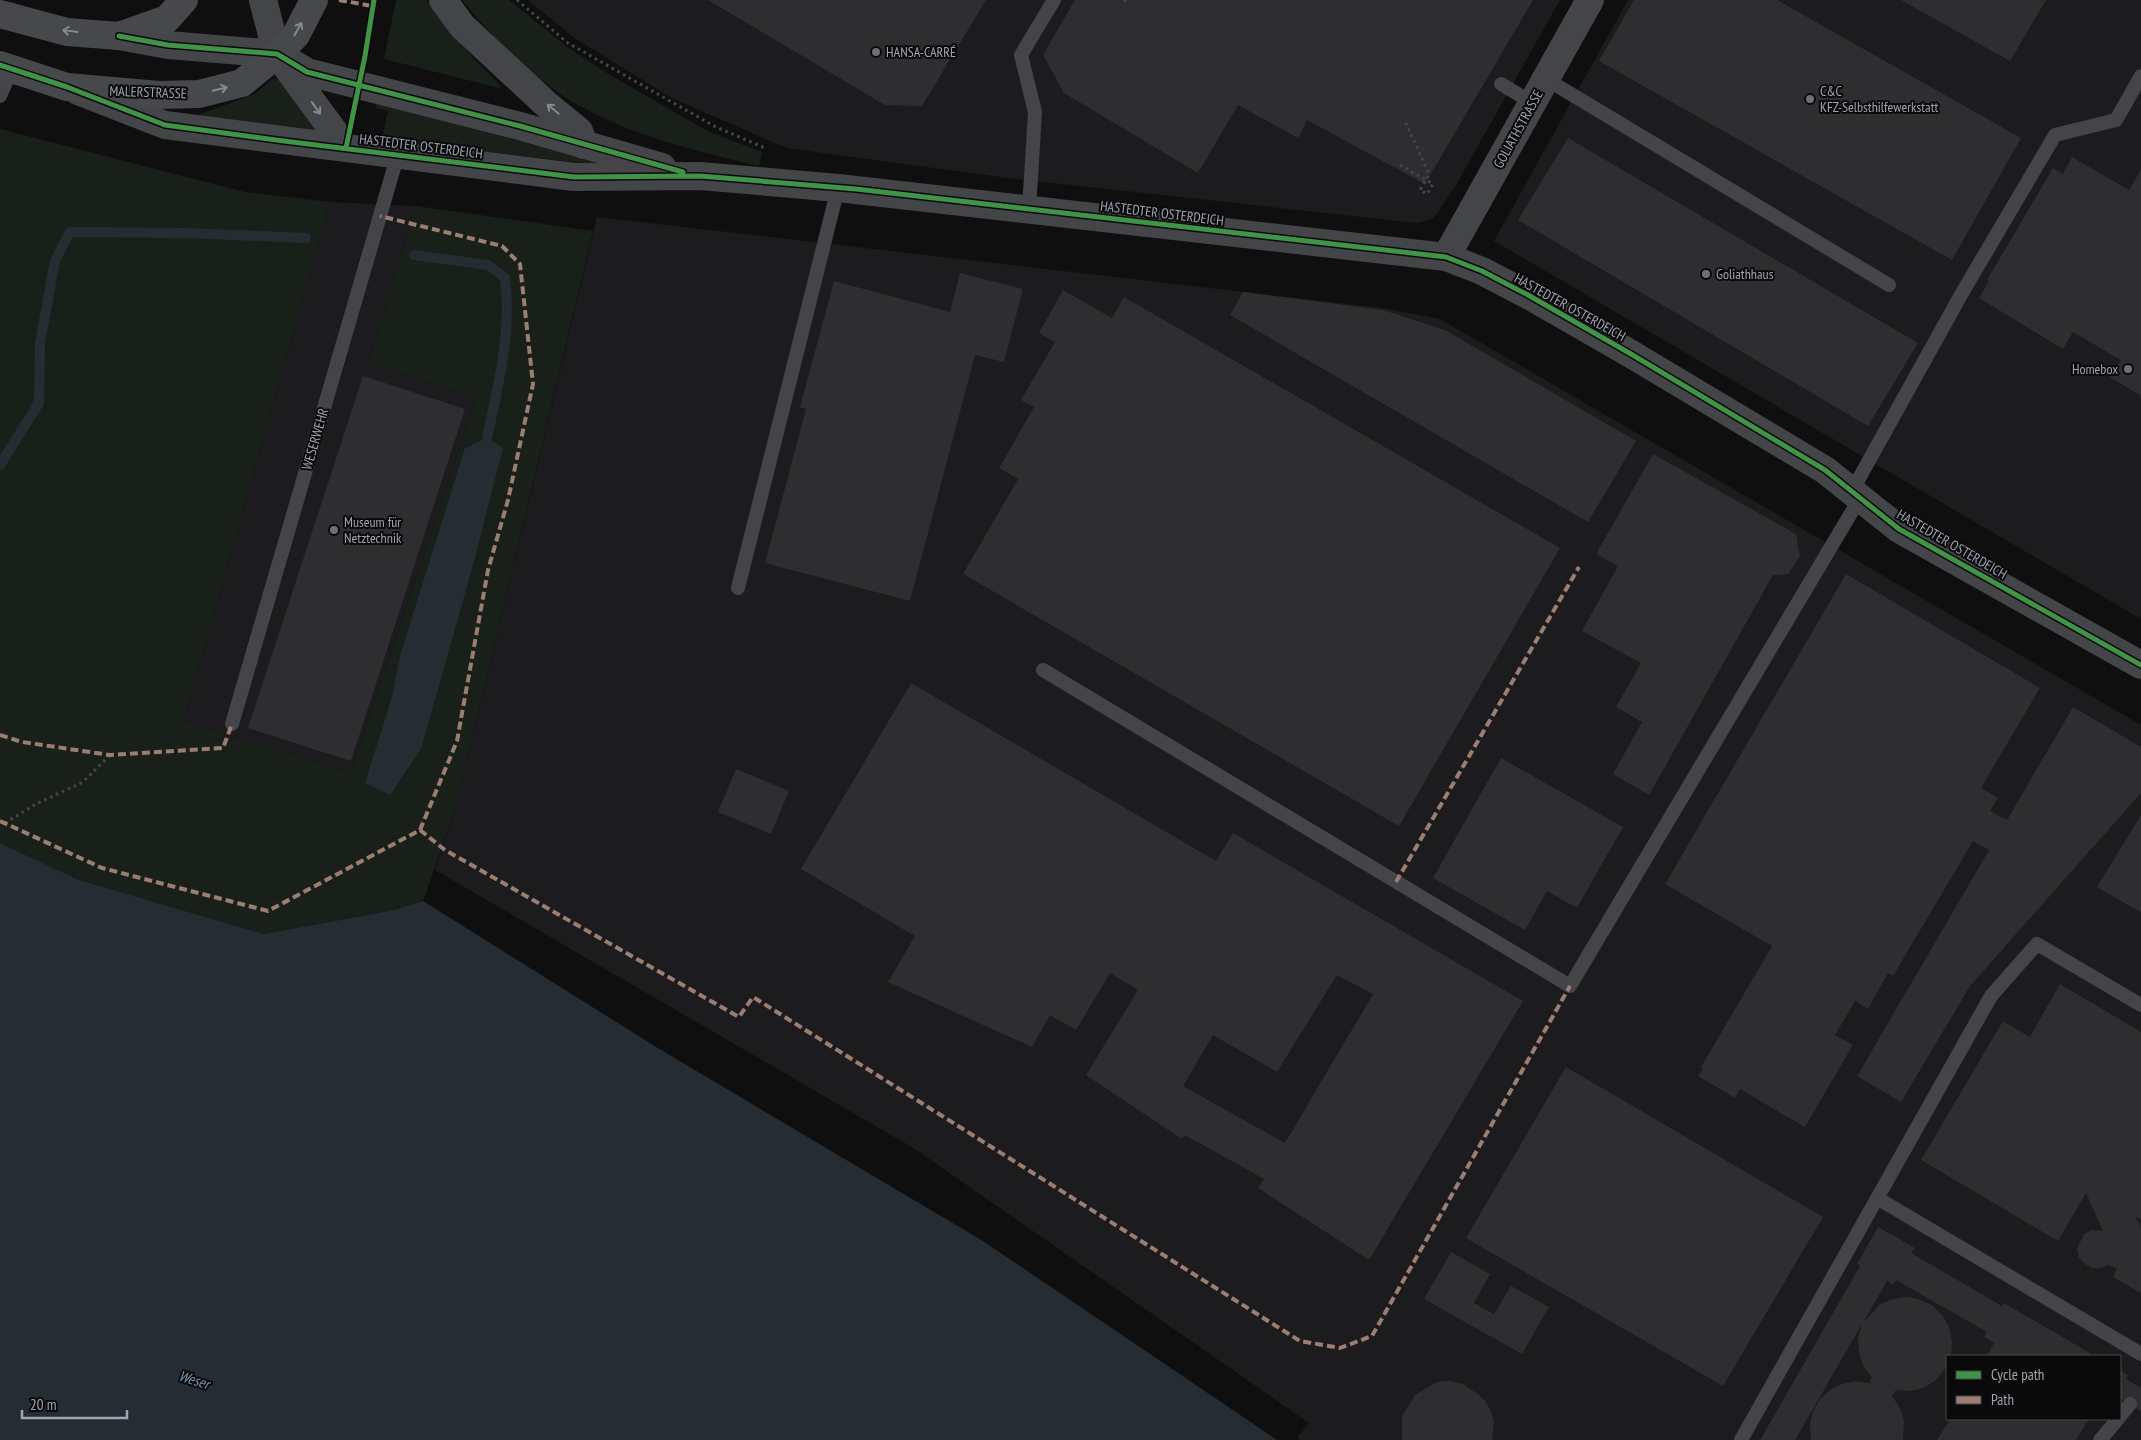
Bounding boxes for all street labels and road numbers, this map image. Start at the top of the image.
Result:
street label: MALERSTRASSE [109,82,187,102]
street label: GOLIATHSTRASSE [1489,87,1547,171]
street label: HASTEDTER OSTERDEICH [358,129,484,163]
street label: HASTEDTER OSTERDEICH [1099,196,1225,230]
street label: HASTEDTER OSTERDEICH [1511,269,1629,345]
street label: WESERWEHR [298,406,332,472]
street label: HASTEDTER OSTERDEICH [1894,505,2010,583]

